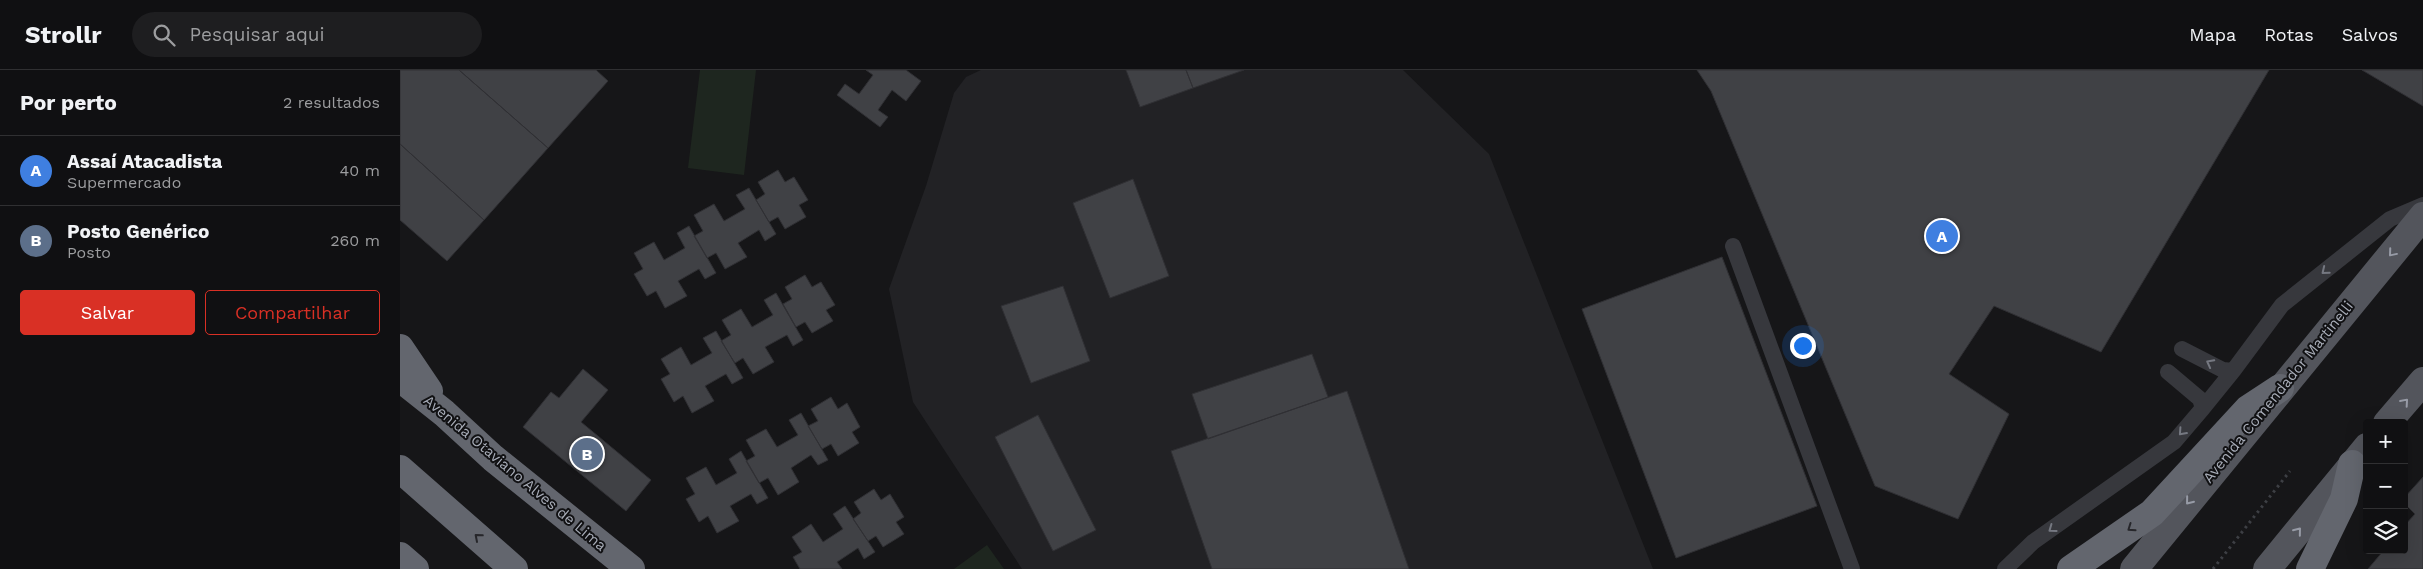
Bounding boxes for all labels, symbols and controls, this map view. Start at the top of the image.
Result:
search box [132,12,482,57]
text: Strollr [25,21,102,49]
icon: search [150,21,178,49]
text: Pesquisar aqui [190,23,325,46]
text: Mapa [2189,24,2236,45]
text: Rotas [2264,24,2314,45]
text: Salvos [2342,24,2398,45]
text: Por perto [20,90,117,115]
text: 2 resultados [283,93,380,112]
text: Assaí Atacadista [67,150,222,173]
text: A [31,161,41,180]
text: 40 m [340,161,380,180]
text: Supermercado [67,173,181,192]
pin: A [1926,217,1958,255]
text: Posto Genérico [67,220,209,243]
text: B [31,231,41,250]
text: 260 m [330,231,380,250]
text: Posto [67,243,111,262]
one-way arrow [2389,247,2397,256]
one-way arrow [2322,265,2331,273]
button: Salvar [20,290,195,335]
button: Compartilhar [205,290,380,335]
street label: Avenida Comendador Martinelli [2199,297,2357,487]
your location [1790,333,1816,359]
one-way arrow [2206,360,2215,370]
street label: Avenida Otaviano Alves de Lima [420,391,610,555]
one-way arrow [2399,399,2408,408]
map controls [2363,419,2408,554]
button: + [2363,419,2408,464]
one-way arrow [2179,427,2188,436]
pin: B [571,435,603,473]
button: − [2363,464,2408,509]
one-way arrow [2187,495,2195,504]
button: layers [2363,509,2408,554]
one-way arrow [2127,522,2136,531]
one-way arrow [2048,523,2058,532]
one-way arrow [2292,528,2300,537]
one-way arrow [474,534,483,543]

